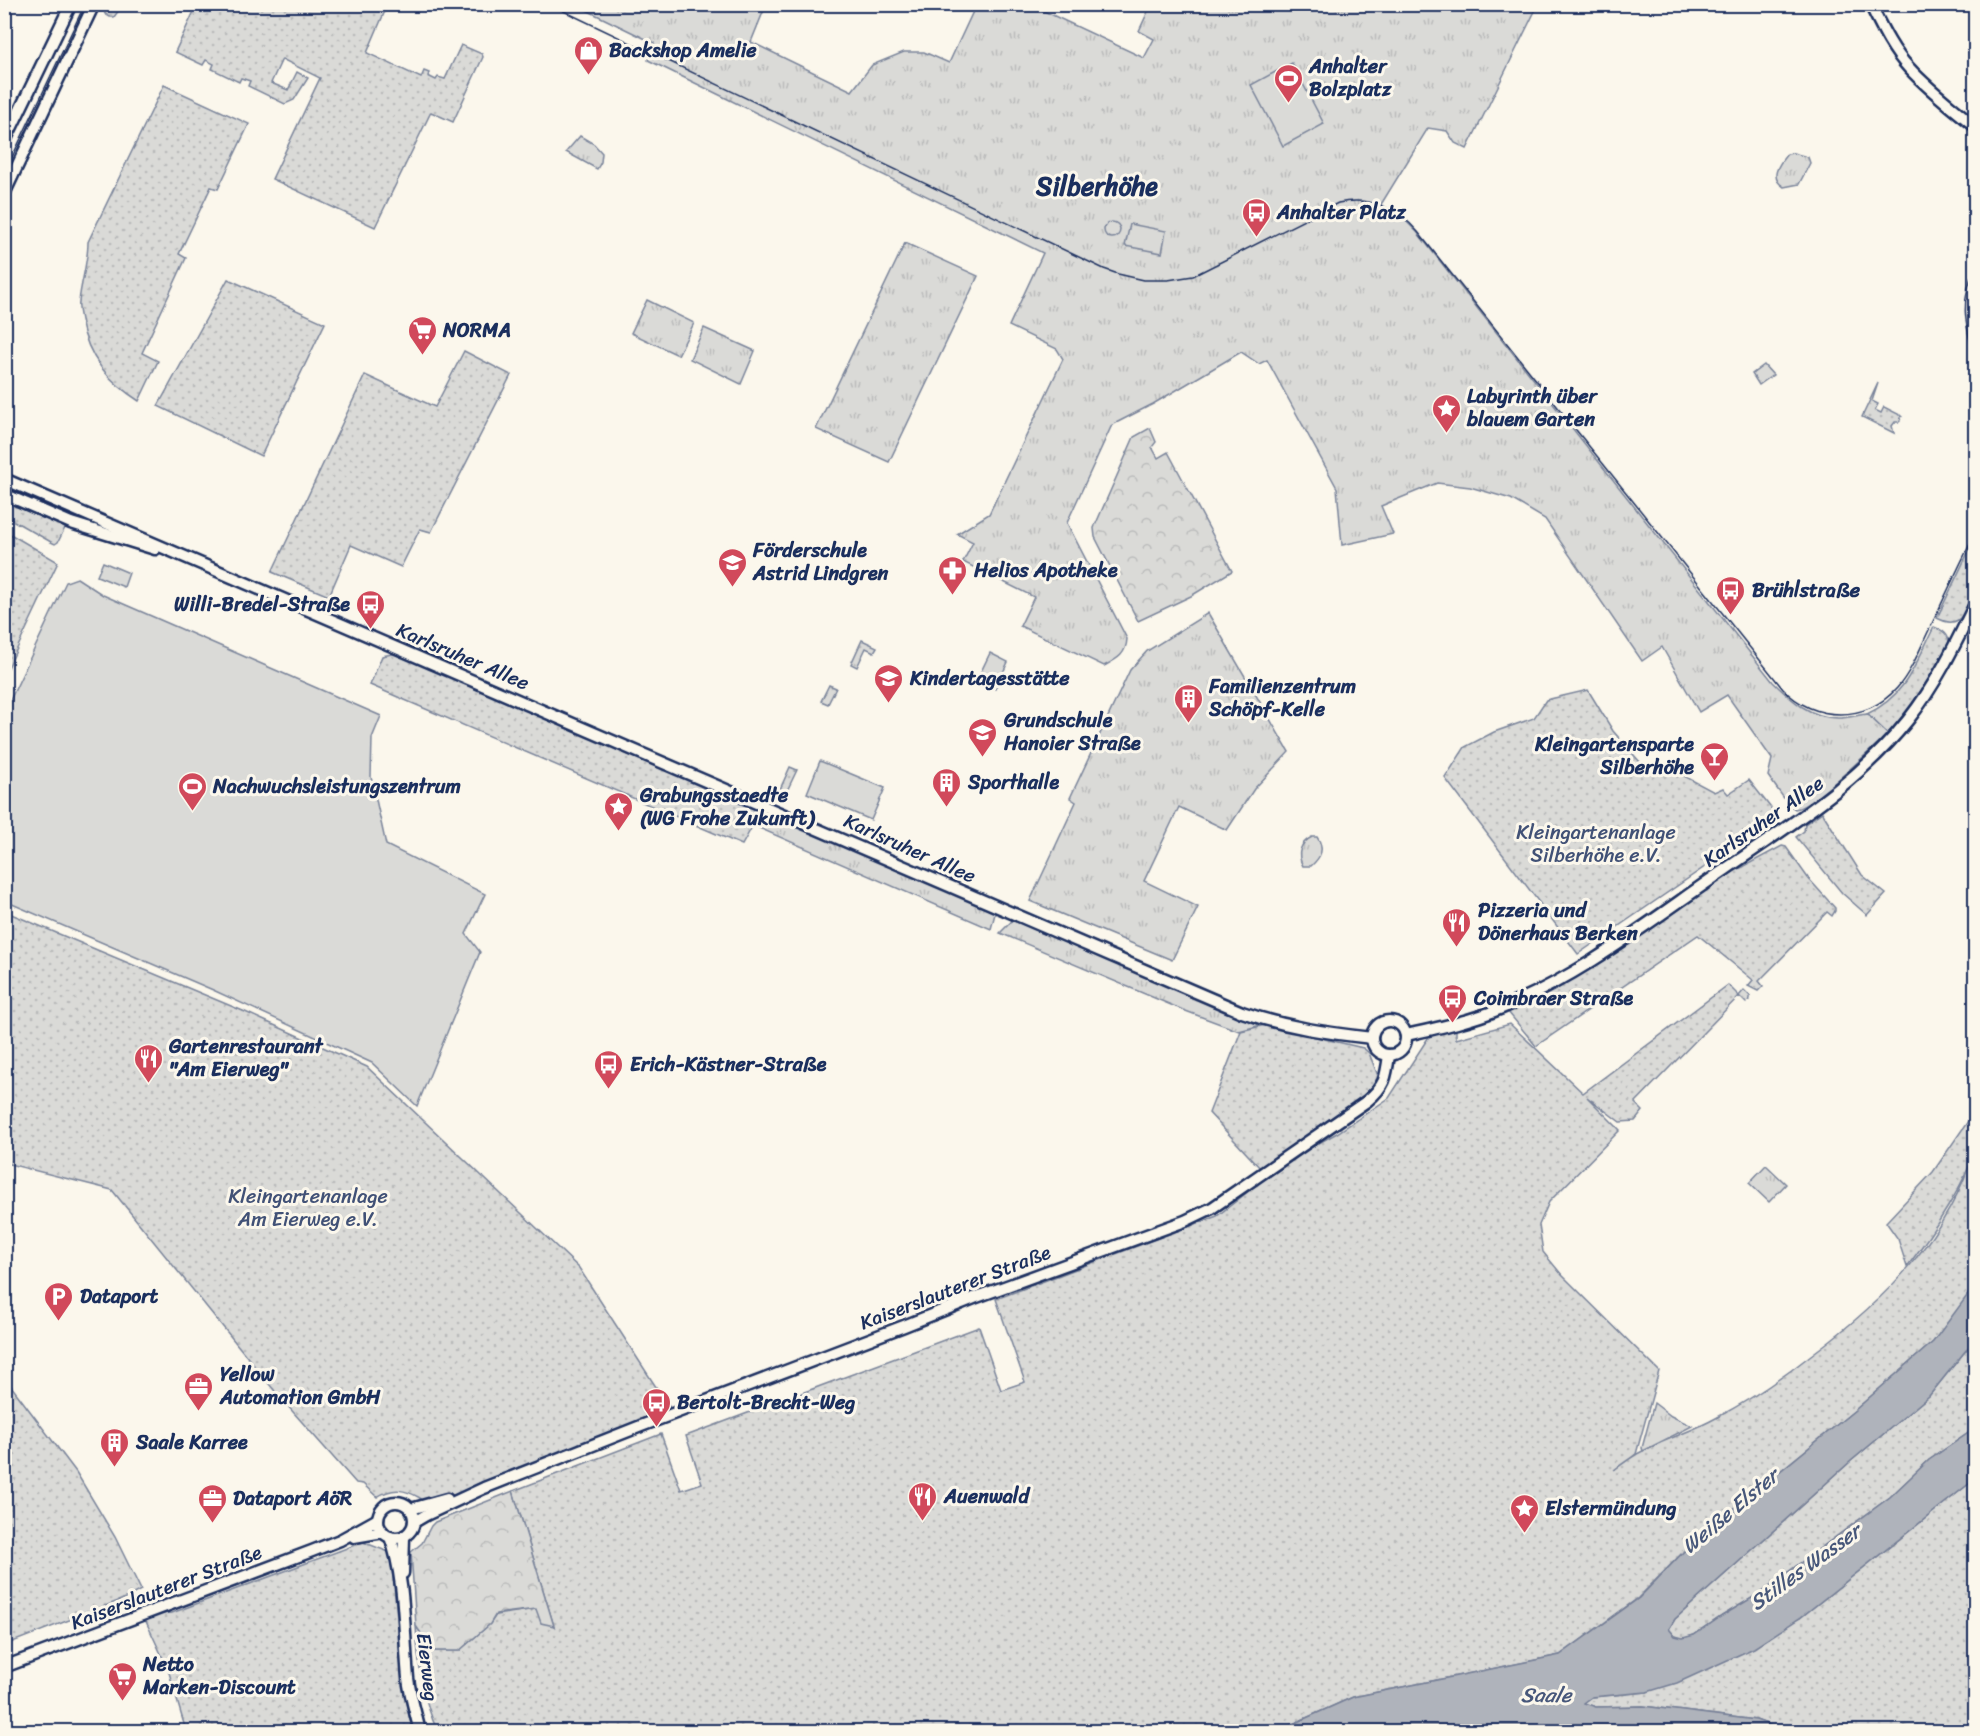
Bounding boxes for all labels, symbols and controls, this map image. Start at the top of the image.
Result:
place label: Backshop Amelie [609,33,757,68]
shop icon: Backshop Amelie [572,34,604,76]
place label: Anhalter Bolzplatz [1308,49,1392,107]
sports icon: Anhalter Bolzplatz [1272,62,1304,104]
district label: Silberhöhe [1035,163,1158,209]
place label: Anhalter Platz [1276,195,1407,230]
bus stop icon: Anhalter Platz [1240,196,1272,238]
place label: NORMA [442,313,511,348]
supermarket icon: NORMA [406,314,438,356]
place label: Labyrinth über blauem Garten [1466,379,1599,437]
place icon: Labyrinth über blauem Garten [1430,392,1462,434]
place label: Förderschule Astrid Lindgren [752,533,889,591]
school or university icon: Förderschule Astrid Lindgren [716,546,748,588]
place label: Helios Apotheke [973,553,1118,588]
pharmacy icon: Helios Apotheke [937,554,969,596]
place label: Brühlstraße [1752,573,1861,608]
bus stop icon: Brühlstraße [1715,574,1747,616]
place label: Willi-Bredel-Straße [174,587,350,622]
bus stop icon: Willi-Bredel-Straße [355,588,387,630]
street label: Karlsruher Allee [391,613,535,700]
place label: Kindertagesstätte [909,661,1070,696]
school or university icon: Kindertagesstätte [873,662,905,704]
place label: Familienzentrum Schöpf-Kelle [1208,669,1356,727]
building icon: Familienzentrum Schöpf-Kelle [1172,682,1204,724]
place label: Grundschule Hanoier Straße [1003,703,1141,761]
school or university icon: Grundschule Hanoier Straße [967,716,999,758]
place label: Kleingartensparte Silberhöhe [1534,727,1694,785]
bar icon: Kleingartensparte Silberhöhe [1699,740,1731,782]
place label: Sporthalle [967,765,1059,800]
building icon: Sporthalle [931,766,963,808]
street label: Karlsruher Allee [1695,766,1831,876]
place label: Nachwuchsleistungszentrum [212,769,461,804]
sports icon: Nachwuchsleistungszentrum [176,770,208,812]
place label: Grabungsstaedte (WG Frohe Zukunft) [639,778,816,836]
place icon: Grabungsstaedte (WG Frohe Zukunft) [603,790,635,832]
street label: Karlsruher Allee [838,804,982,893]
park label: Kleingartenanlage Silberhöhe e.V. [1516,815,1676,873]
place label: Pizzeria und Dönerhaus Berken [1478,893,1638,951]
restaurant icon: Pizzeria und Dönerhaus Berken [1441,906,1473,948]
place label: Coimbraer Straße [1473,981,1633,1016]
bus stop icon: Coimbraer Straße [1437,982,1469,1024]
place label: Gartenrestaurant "Am Eierweg" [168,1029,324,1087]
restaurant icon: Gartenrestaurant "Am Eierweg" [132,1042,164,1084]
place label: Erich-Kästner-Straße [630,1047,827,1082]
bus stop icon: Erich-Kästner-Straße [593,1048,625,1090]
park label: Kleingartenanlage Am Eierweg e.V. [228,1179,388,1237]
street label: Kaiserslauterer Straße [854,1235,1056,1340]
place label: Dataport [80,1279,158,1314]
parking icon: Dataport [43,1280,75,1322]
place label: Yellow Automation GmbH [219,1357,381,1415]
office icon: Yellow Automation GmbH [183,1370,215,1412]
place label: Bertolt-Brecht-Weg [677,1385,855,1420]
bus stop icon: Bertolt-Brecht-Weg [640,1386,672,1428]
place label: Saale Karree [135,1425,248,1460]
building icon: Saale Karree [99,1426,131,1468]
water label: Weiße Elster [1673,1456,1791,1563]
place label: Auenwald [943,1479,1031,1514]
restaurant icon: Auenwald [907,1480,939,1522]
place label: Dataport AöR [233,1481,353,1516]
office icon: Dataport AöR [196,1482,228,1524]
place label: Elstermündung [1545,1491,1677,1526]
place icon: Elstermündung [1508,1492,1540,1534]
water label: Stilles Wasser [1741,1511,1872,1621]
street label: Kaiserslauterer Straße [65,1535,267,1640]
street label: Eierweg [406,1631,449,1703]
place label: Netto Marken-Discount [142,1647,296,1705]
supermarket icon: Netto Marken-Discount [106,1660,138,1702]
water label: Saale [1521,1676,1573,1714]

